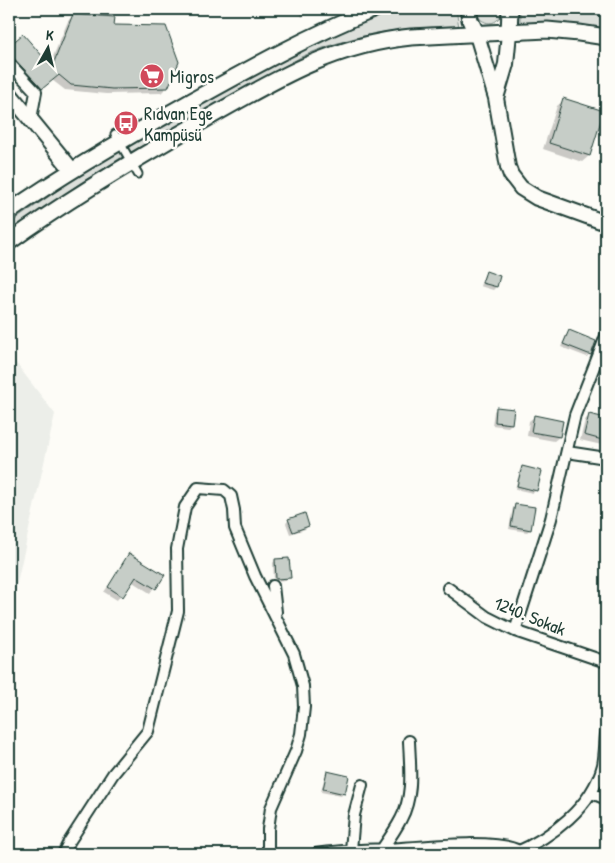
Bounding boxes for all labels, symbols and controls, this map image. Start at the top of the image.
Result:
north arrow [22,22,72,72]
text: K [45,25,55,45]
supermarket icon: Migros [139,63,165,89]
place label: Migros [170,64,214,89]
place label: Rıdvan Ege Kampüsü [144,101,213,147]
bus stop icon: Rıdvan Ege Kampüsü [113,110,139,136]
street label: 1240. Sokak [490,590,570,642]

